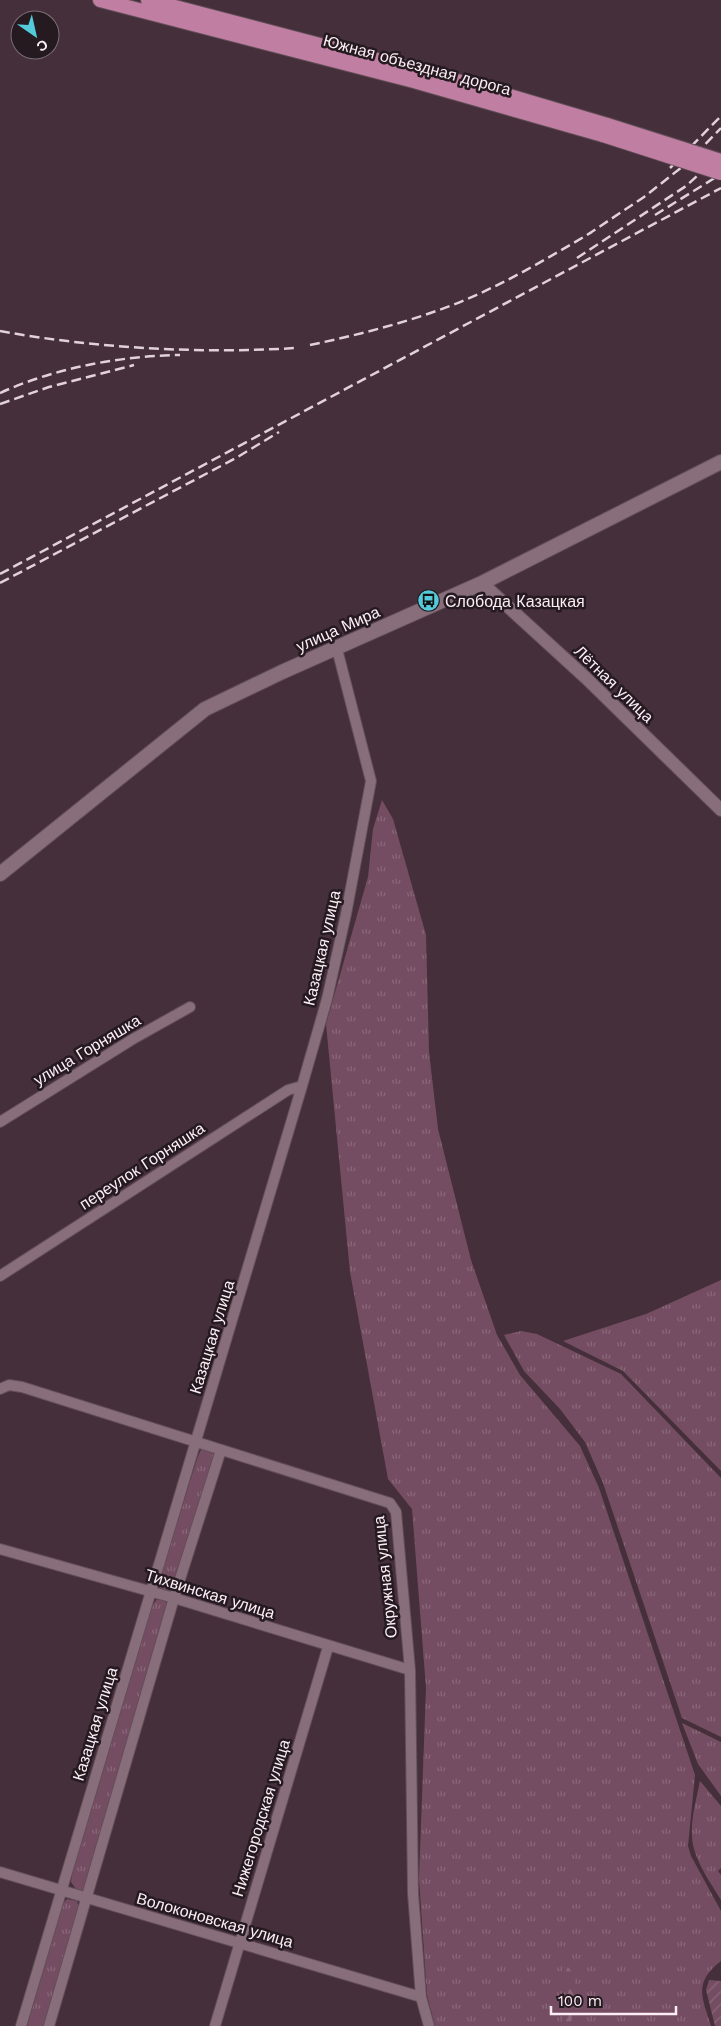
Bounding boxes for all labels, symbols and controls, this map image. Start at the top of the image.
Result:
north arrow [10,10,60,60]
street label: Южная объездная дорога [321,31,513,99]
text: С [34,36,51,55]
bus stop icon: Слобода Казацкая [417,589,441,613]
place label: Слобода Казацкая [445,592,585,611]
street label: улица Мира [293,602,383,656]
street label: Лётная улица [571,642,658,727]
street label: Казацкая улица [299,888,345,1008]
street label: улица Горняшка [30,1011,144,1089]
street label: переулок Горняшка [76,1118,208,1214]
street label: Казацкая улица [186,1278,238,1396]
street label: Окружная улица [369,1515,401,1639]
street label: Тихвинская улица [143,1565,277,1623]
street label: Казацкая улица [69,1665,121,1783]
street label: Нижегородская улица [228,1737,294,1899]
street label: Волоконовская улица [134,1889,296,1952]
scale bar [551,1984,676,2016]
text: 100 m [558,1992,602,2010]

